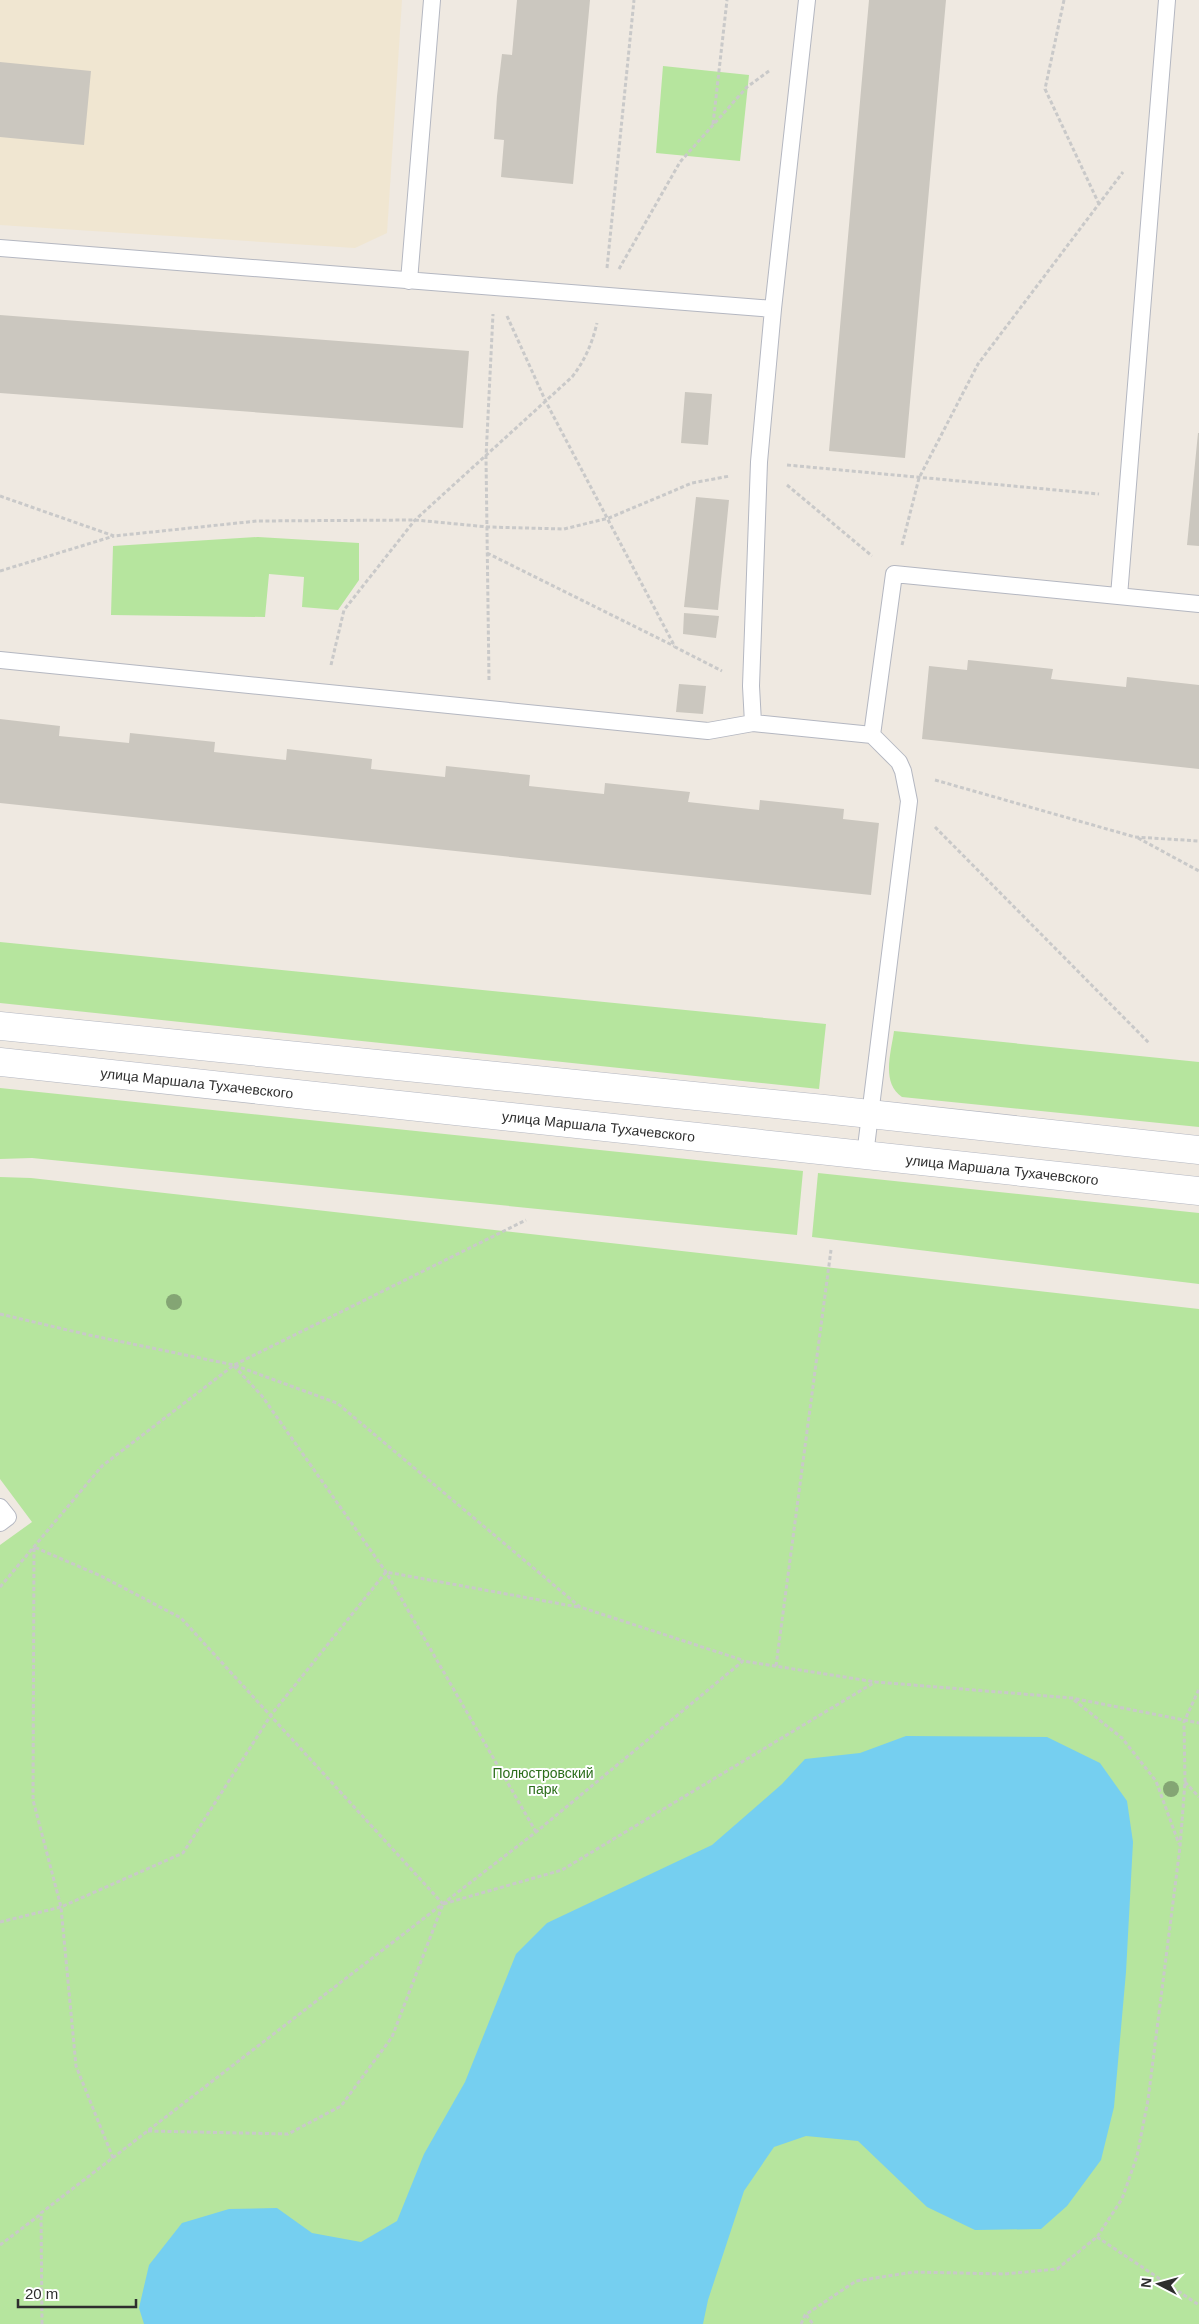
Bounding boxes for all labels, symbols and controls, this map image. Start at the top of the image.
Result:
street label: улица Маршала Тухачевского [100,1065,294,1102]
street label: улица Маршала Тухачевского [501,1108,696,1145]
street label: улица Маршала Тухачевского [905,1152,1100,1188]
park label: Полюстровский парк [492,1765,594,1797]
north arrow [1134,2259,1184,2309]
scale bar [18,2276,135,2308]
text: N [1138,2277,1155,2289]
text: 20 m [25,2285,58,2302]

